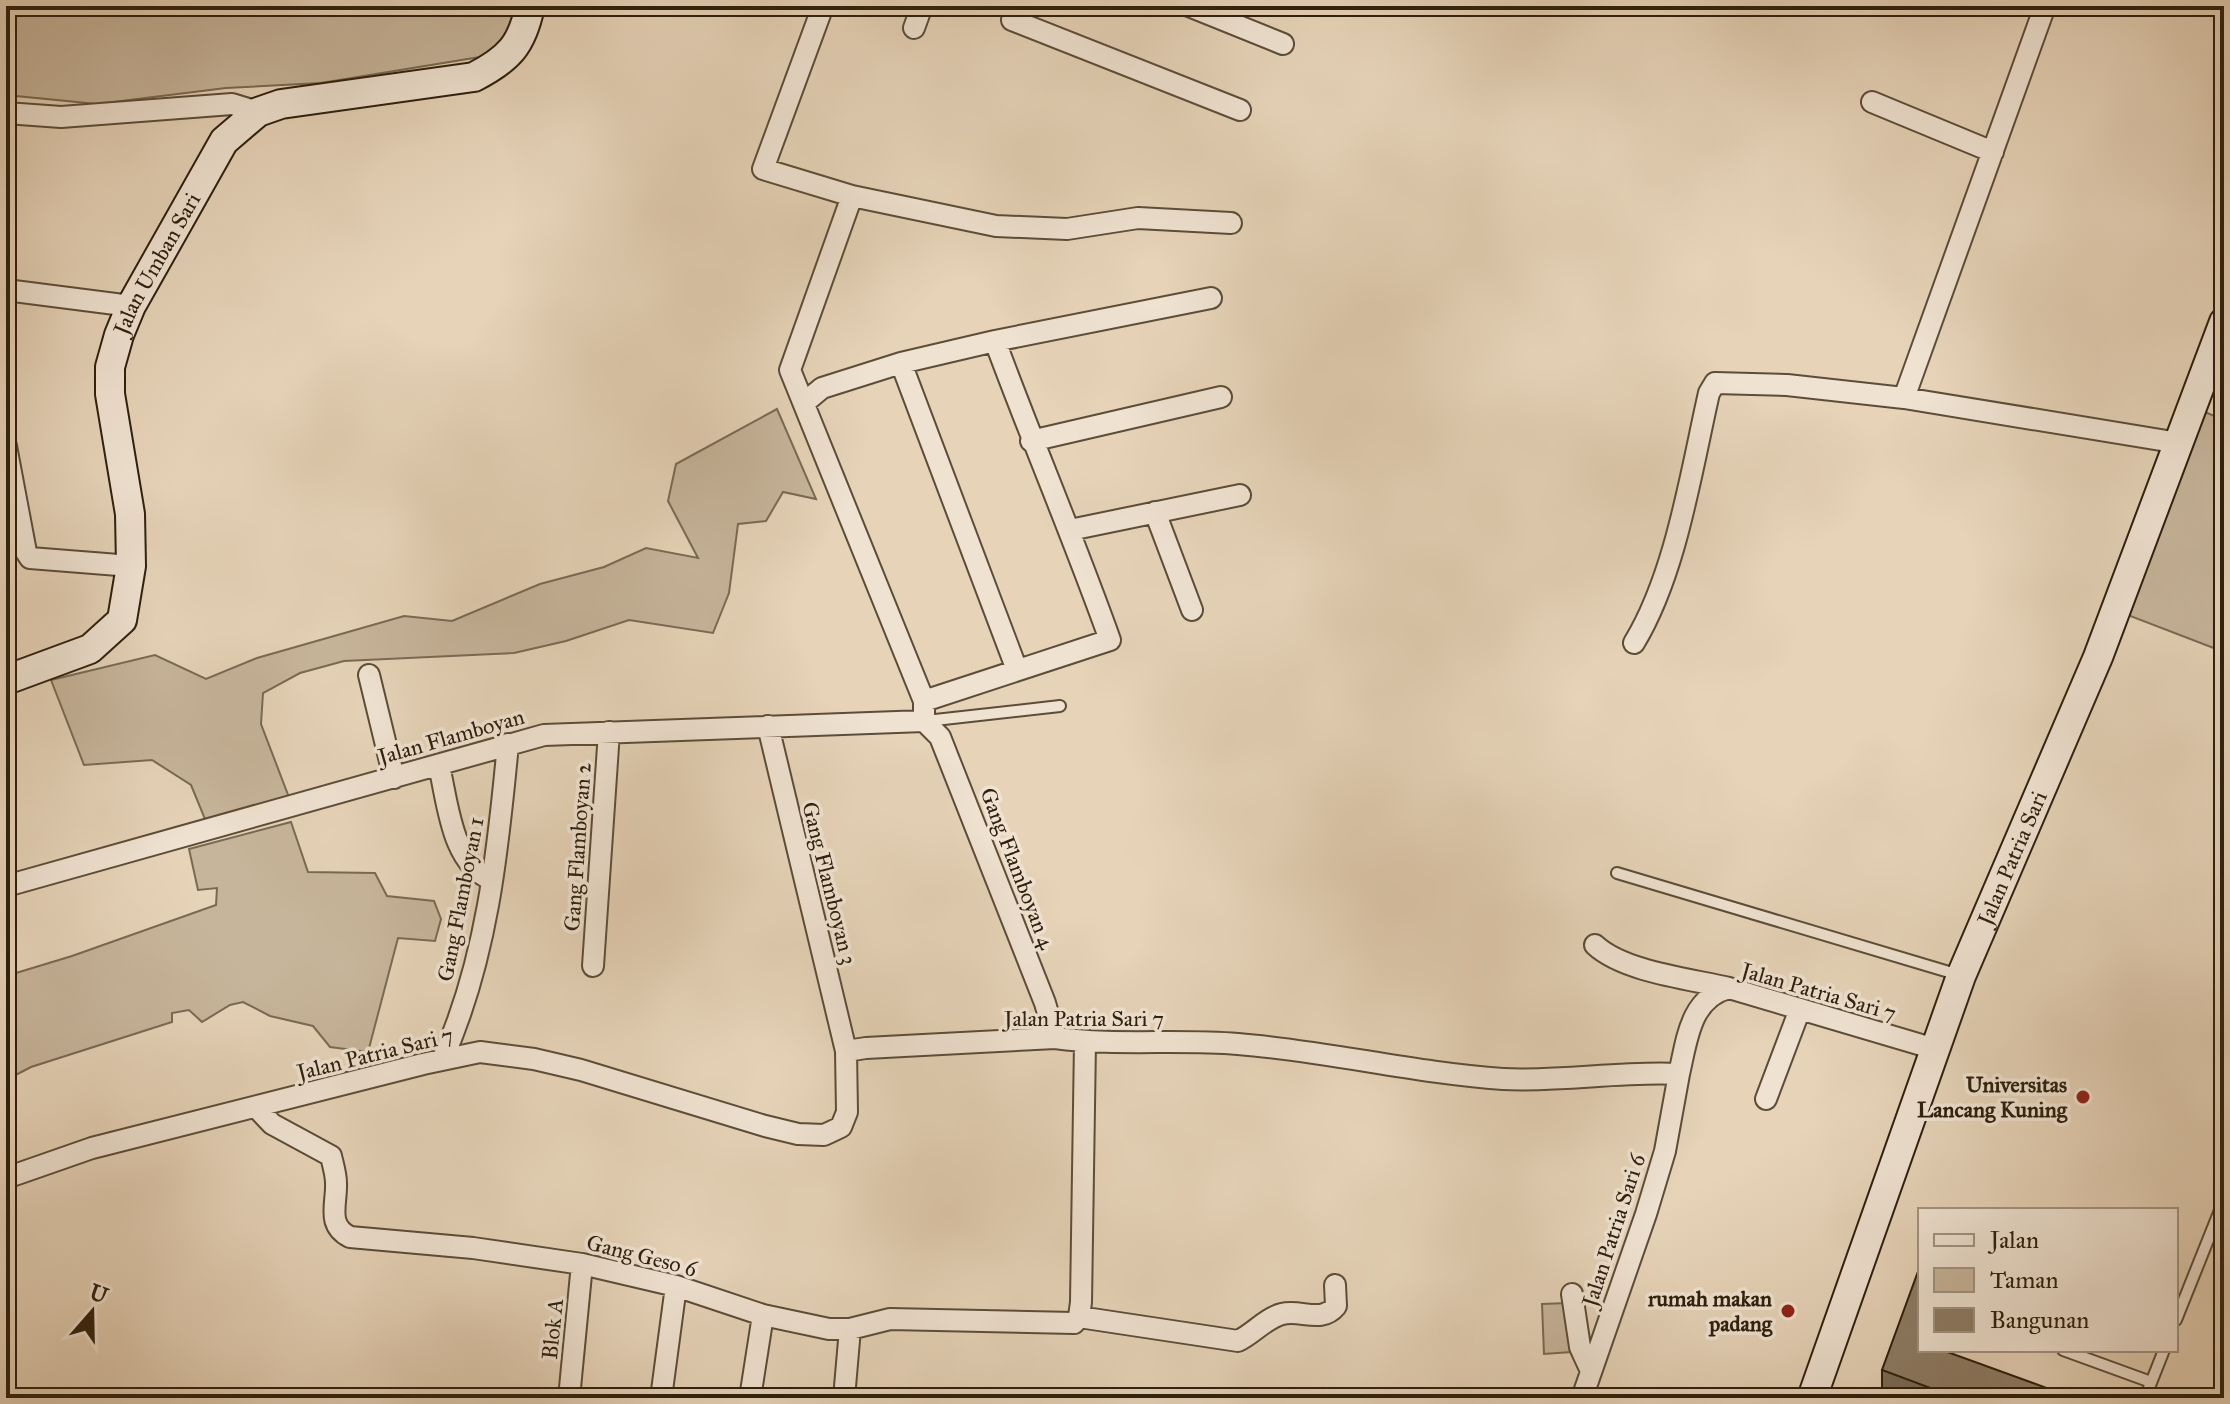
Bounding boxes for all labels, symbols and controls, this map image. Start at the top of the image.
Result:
street label: Jalan Umban Sari [107,188,206,341]
street label: Jalan Flamboyan [373,703,527,771]
street label: Gang Flamboyan 2 [558,762,597,932]
street label: Gang Flamboyan 4 [974,784,1061,953]
street label: Jalan Patria Sari [1971,787,2053,931]
street label: Gang Flamboyan 3 [796,799,863,967]
street label: Gang Flamboyan 1 [431,815,490,984]
street label: Jalan Patria Sari 7 [1736,956,1899,1026]
street label: Jalan Patria Sari 7 [1002,1005,1164,1032]
street label: Jalan Patria Sari 7 [292,1021,456,1086]
place label: Universitas Lancang Kuning [1917,1071,2068,1123]
marker: Universitas Lancang Kuning [2074,1088,2092,1106]
street label: Jalan Patria Sari 6 [1575,1149,1651,1312]
legend [1918,1208,2178,1352]
text: Jalan [1987,1225,2039,1255]
street label: Gang Geso 6 [584,1229,701,1282]
text: Taman [1990,1265,2058,1295]
north arrow [52,1272,132,1352]
text: U [86,1278,112,1310]
place label: rumah makan padang [1647,1285,1773,1337]
street label: Blok A [536,1297,569,1361]
marker: rumah makan padang [1779,1302,1797,1320]
text: Bangunan [1990,1305,2089,1335]

